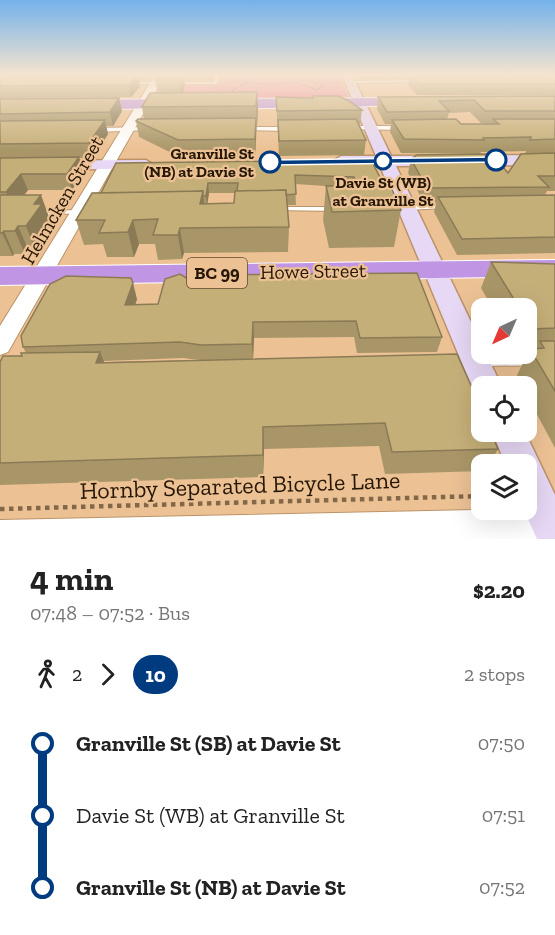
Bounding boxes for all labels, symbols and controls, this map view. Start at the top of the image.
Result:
street label: Helmcken Street [16,131,109,268]
place label: Granville St (NB) at Davie St [145,144,255,181]
unlabelled marker [485,149,507,171]
marker: Granville St (NB) at Davie St [259,151,281,173]
marker: Davie St (WB) at Granville St [374,152,392,170]
place label: Davie St (WB) at Granville St [333,173,434,210]
road number: BC 99 [187,258,247,288]
street label: Howe Street [260,258,367,284]
north arrow [471,298,537,364]
map controls [471,298,537,520]
button: locate [471,376,537,442]
button: layers [471,454,537,520]
street label: Hornby Separated Bicycle Lane [79,465,401,505]
text: 4 min [30,559,113,598]
text: $2.20 [473,577,525,604]
text: 07:48 – 07:52 · Bus [30,601,190,625]
icon: walk [30,658,63,691]
icon: forward [91,658,124,691]
text: 2 [72,662,82,686]
text: 10 [145,662,166,687]
text: 2 stops [464,662,525,686]
text: Granville St (SB) at Davie St [76,730,341,757]
text: 07:50 [478,731,525,755]
text: Davie St (WB) at Granville St [76,802,345,829]
text: 07:51 [482,803,525,827]
text: Granville St (NB) at Davie St [76,874,346,901]
text: 07:52 [479,875,525,899]

